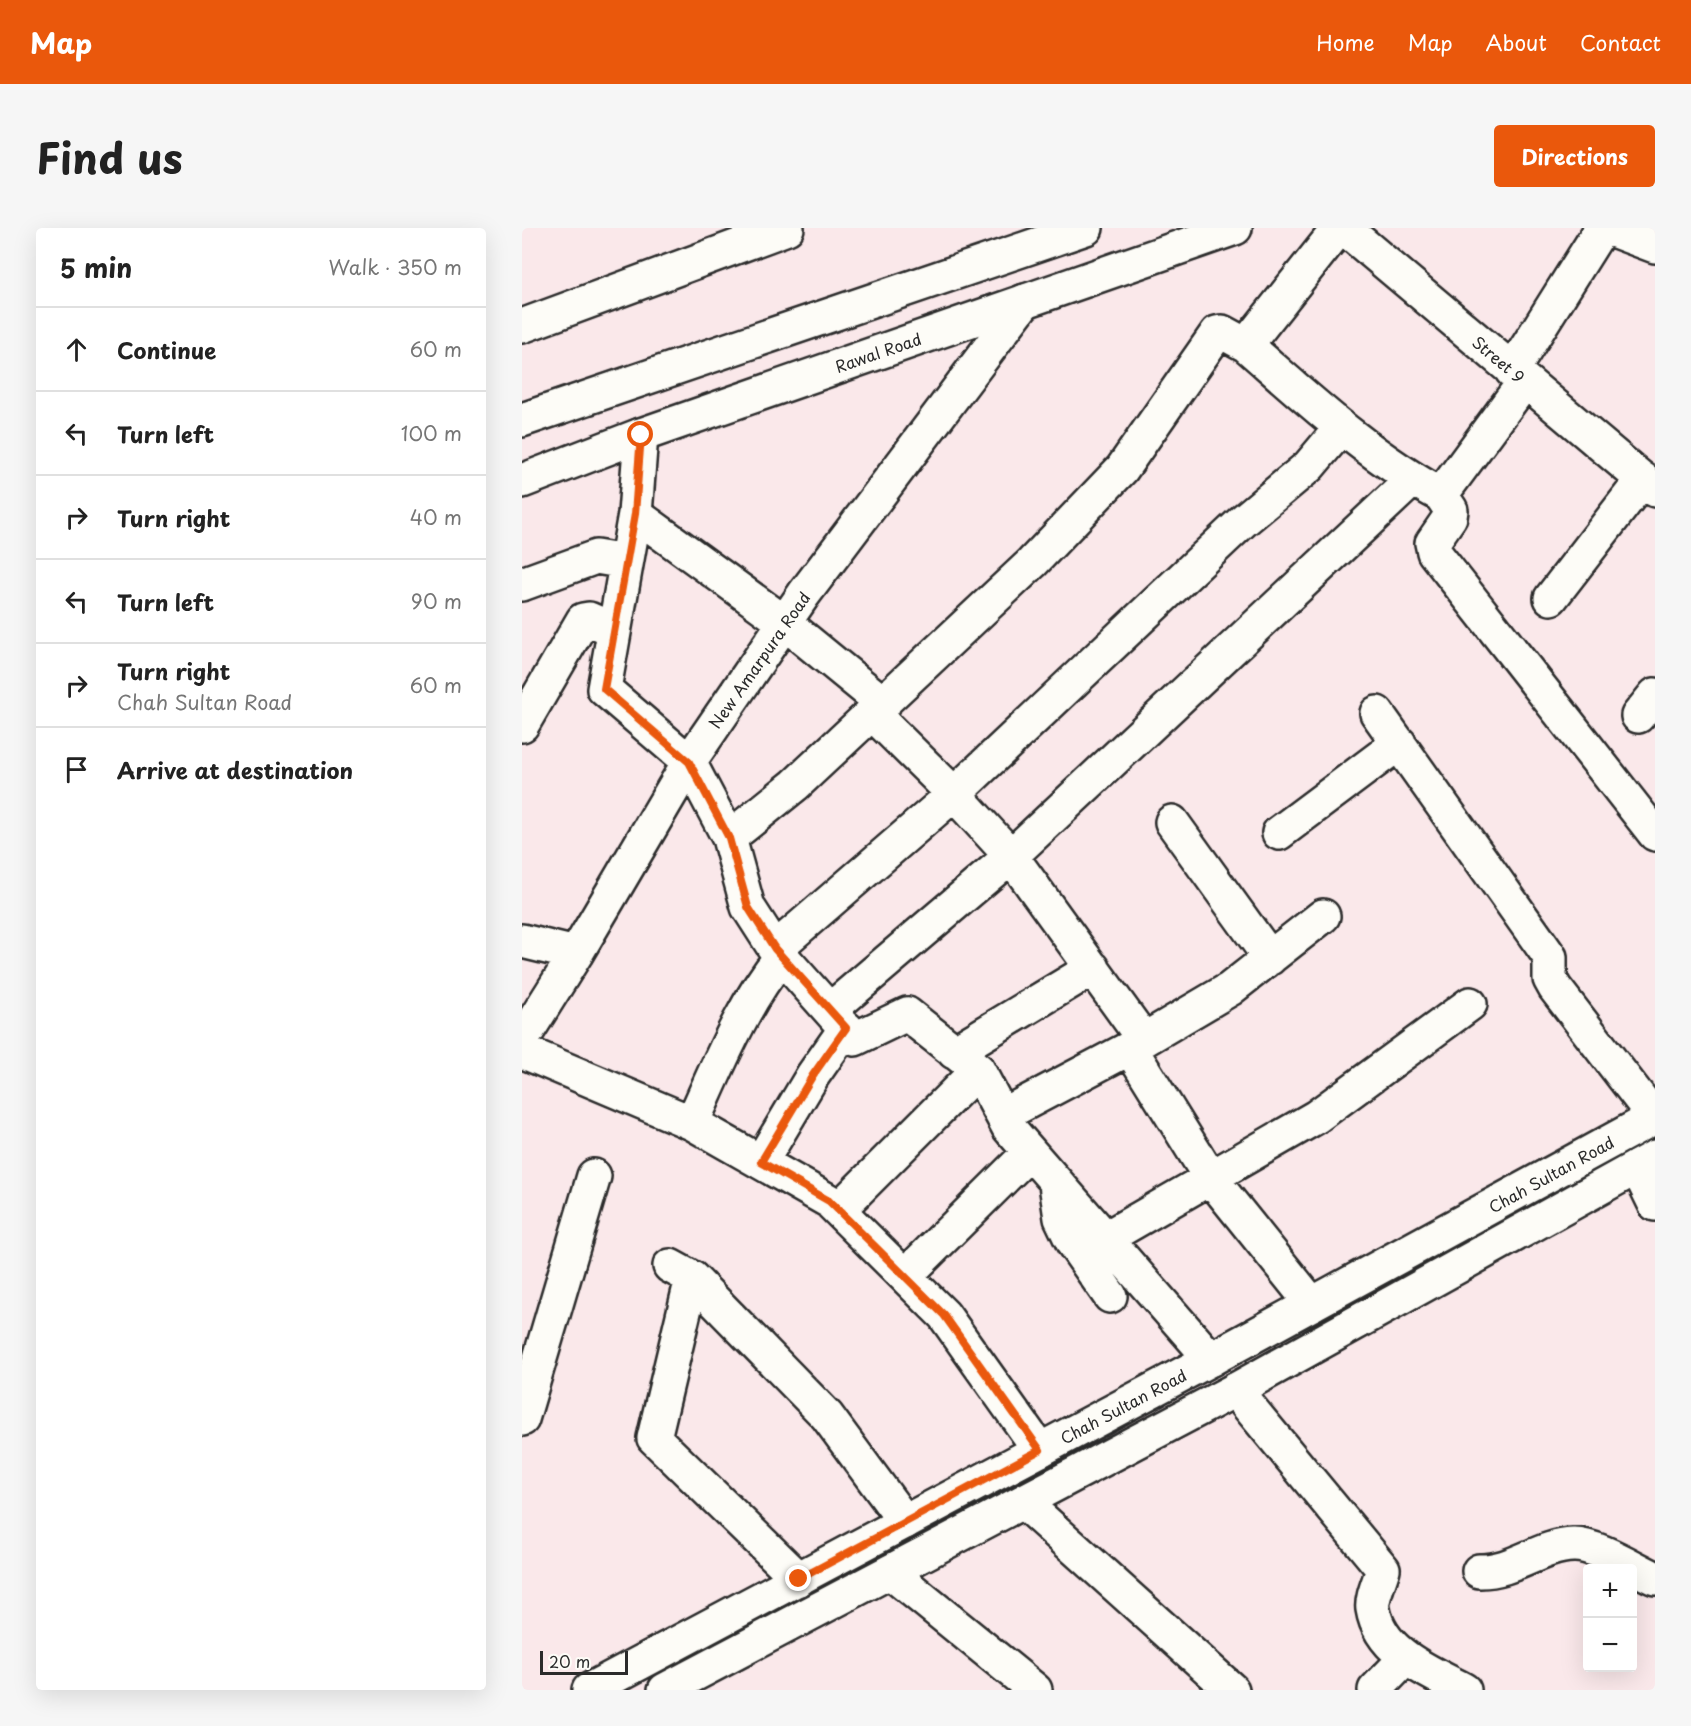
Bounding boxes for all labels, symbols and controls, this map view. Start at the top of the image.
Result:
text: Map [30,21,92,64]
text: Home [1316,26,1375,58]
text: Map [1408,26,1453,58]
text: About [1486,26,1547,58]
text: Contact [1580,26,1661,58]
text: Find us [36,125,183,188]
button: Directions [1494,125,1655,187]
text: 5 min [60,248,132,287]
text: Walk · 350 m [329,252,462,282]
street label: Rawal Road [832,326,924,378]
street label: Street 9 [1467,330,1531,388]
icon: ahead [60,333,93,366]
text: Continue [117,333,216,366]
text: 60 m [410,334,462,364]
icon: left [60,417,93,450]
text: Turn left [117,417,214,450]
text: 100 m [401,418,462,448]
route start [627,421,653,447]
icon: right [60,501,93,534]
text: Turn right [117,501,230,534]
text: 40 m [410,502,462,532]
icon: left [60,585,93,618]
text: Turn left [117,585,214,618]
text: 90 m [411,586,462,616]
street label: New Amarpura Road [703,587,815,733]
text: Turn right [117,654,230,687]
icon: right [60,669,93,702]
text: 60 m [410,670,462,700]
text: Chah Sultan Road [117,687,292,717]
icon: arrive [60,753,93,786]
text: Arrive at destination [117,753,353,786]
street label: Chah Sultan Road [1484,1130,1618,1218]
street label: Chah Sultan Road [1055,1362,1191,1450]
map controls [1583,1564,1637,1672]
button: + [1583,1564,1637,1618]
route end [785,1565,811,1591]
button: − [1583,1618,1637,1672]
scale bar [540,1648,628,1676]
text: 20 m [549,1649,590,1673]

